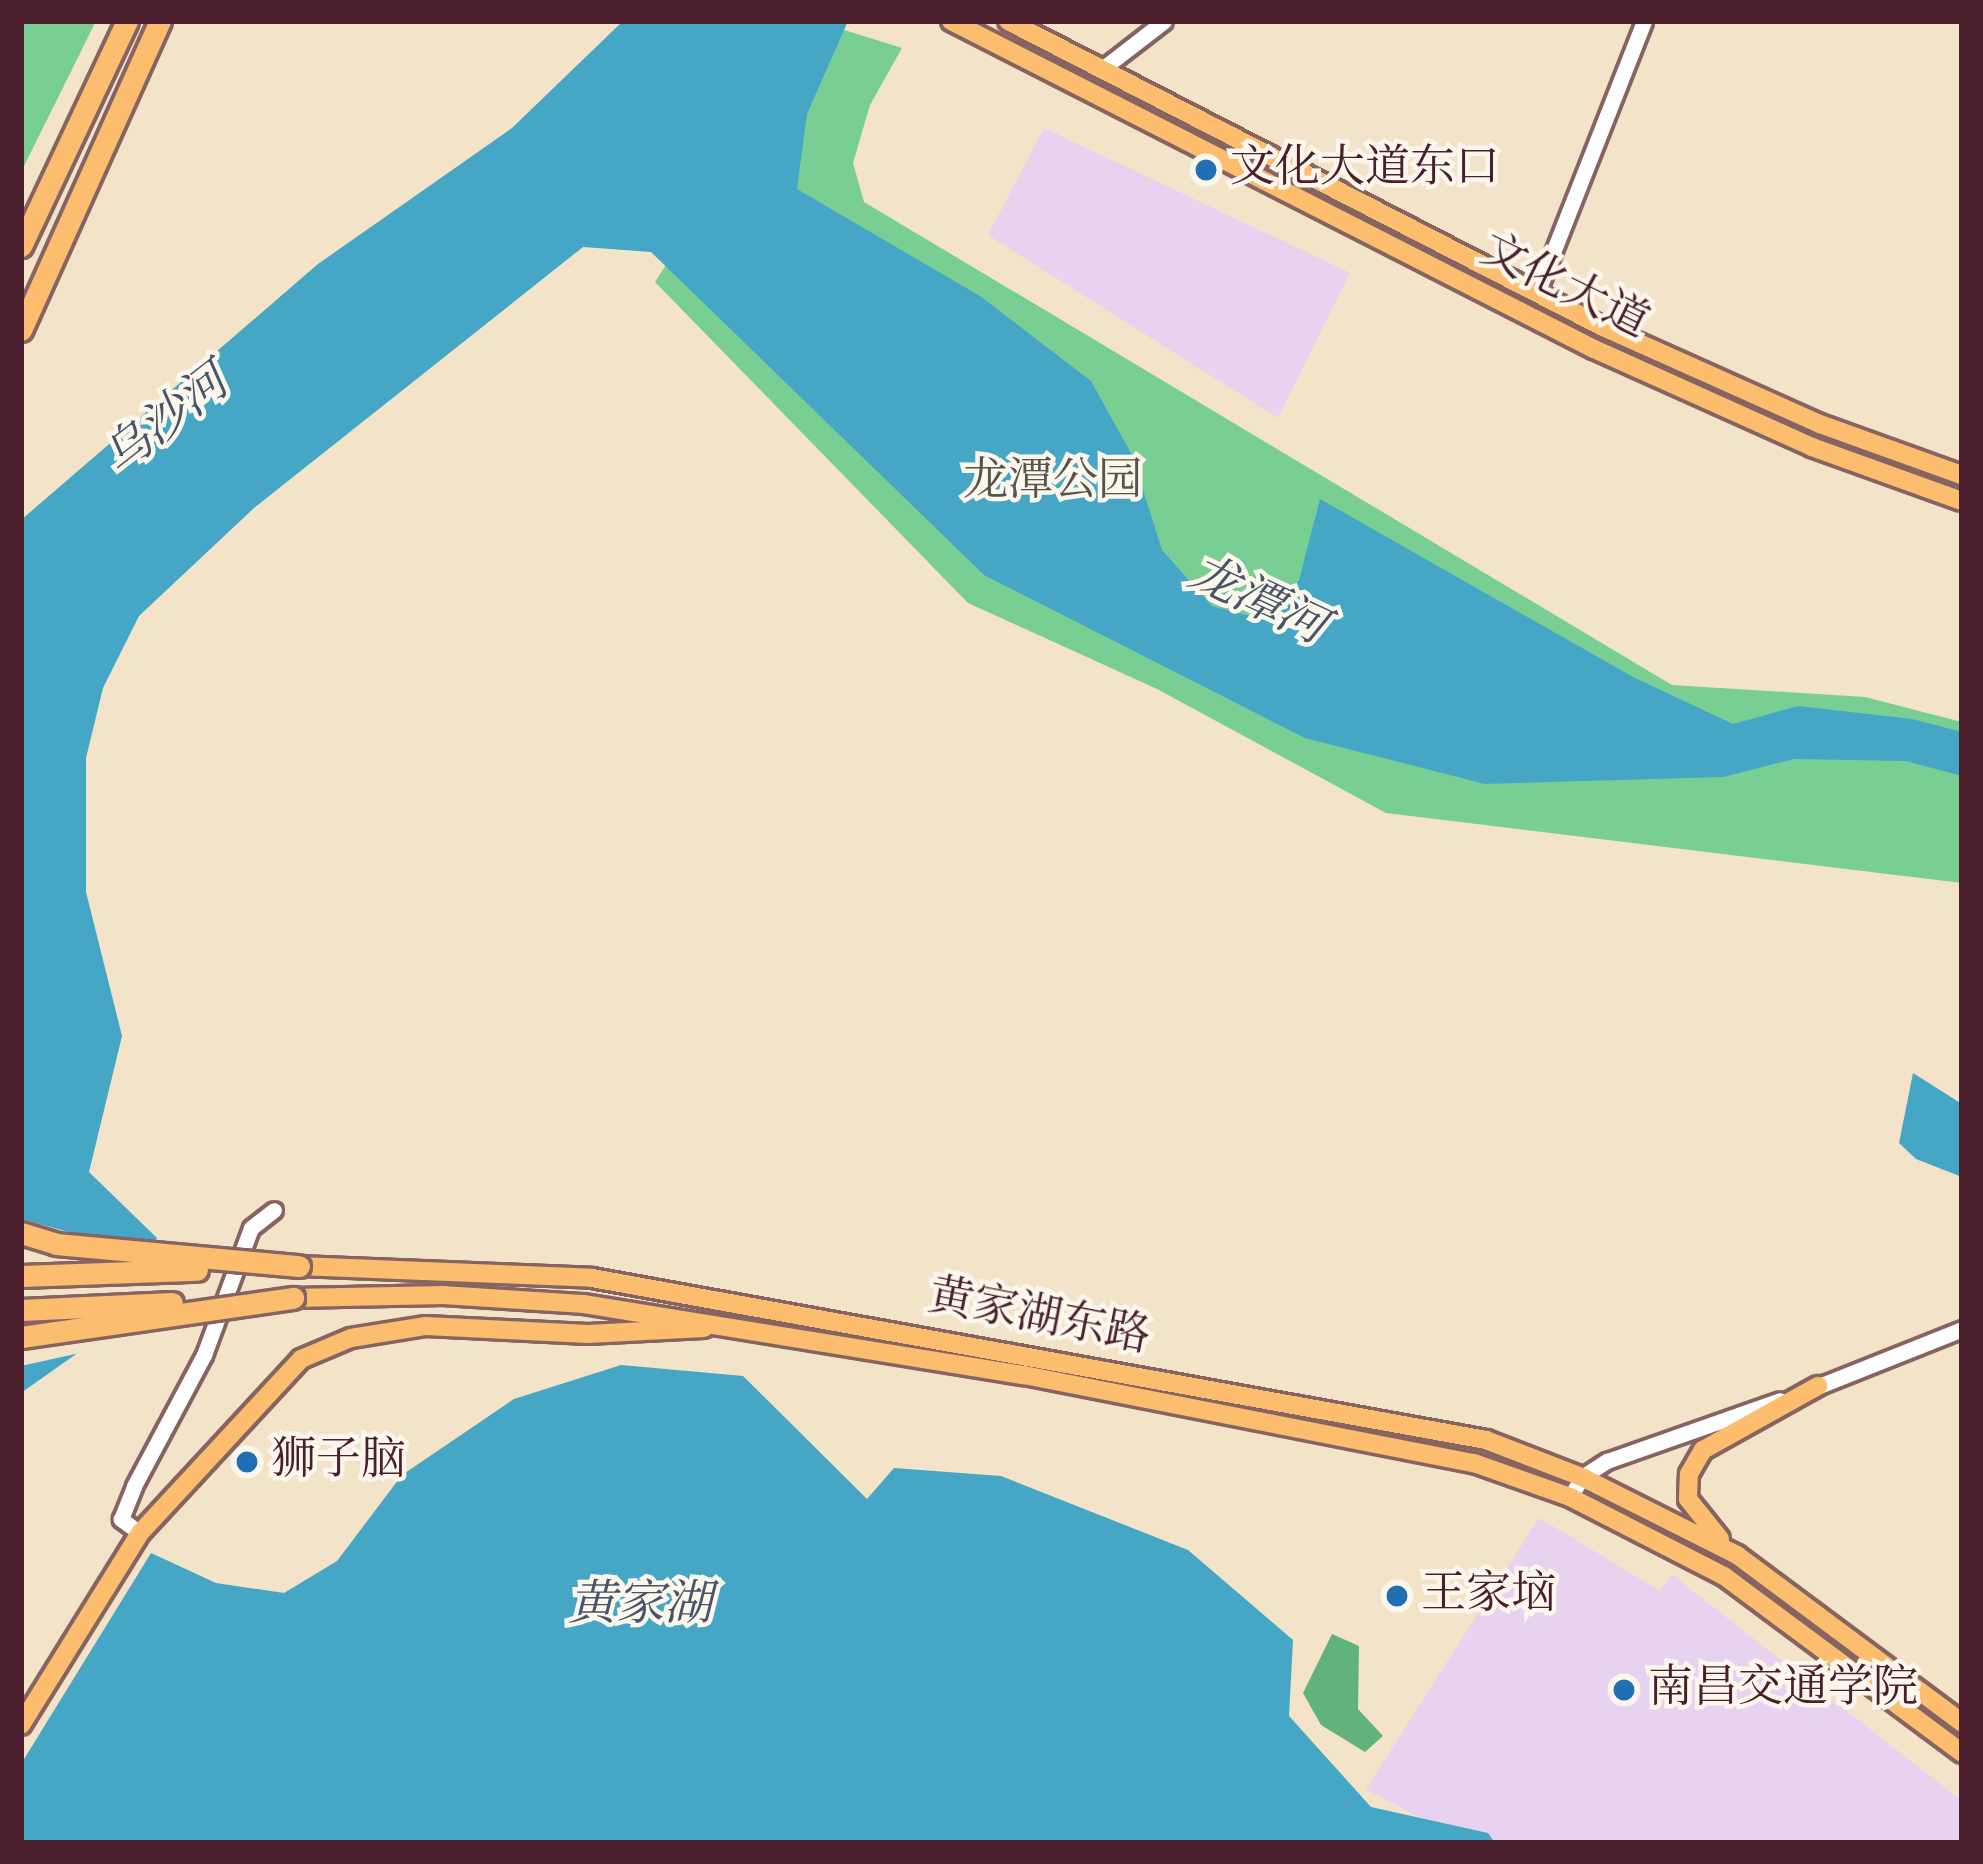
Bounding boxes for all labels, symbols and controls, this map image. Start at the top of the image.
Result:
place label: 文化大道东口 [1230,143,1500,197]
marker: 文化大道东口 [1193,157,1219,183]
street label: 文化大道 [1471,224,1657,352]
water label: 乌沙河 [93,355,241,489]
park label: 龙潭公园 [963,456,1143,510]
water label: 龙潭河 [1180,545,1334,659]
street label: 黄家湖东路 [923,1270,1155,1366]
place label: 狮子脑 [271,1435,406,1489]
marker: 狮子脑 [234,1449,260,1475]
place label: 王家垴 [1421,1569,1556,1623]
water label: 黄家湖 [568,1578,712,1636]
marker: 王家垴 [1384,1583,1410,1609]
place label: 南昌交通学院 [1648,1663,1918,1717]
marker: 南昌交通学院 [1611,1677,1637,1703]

